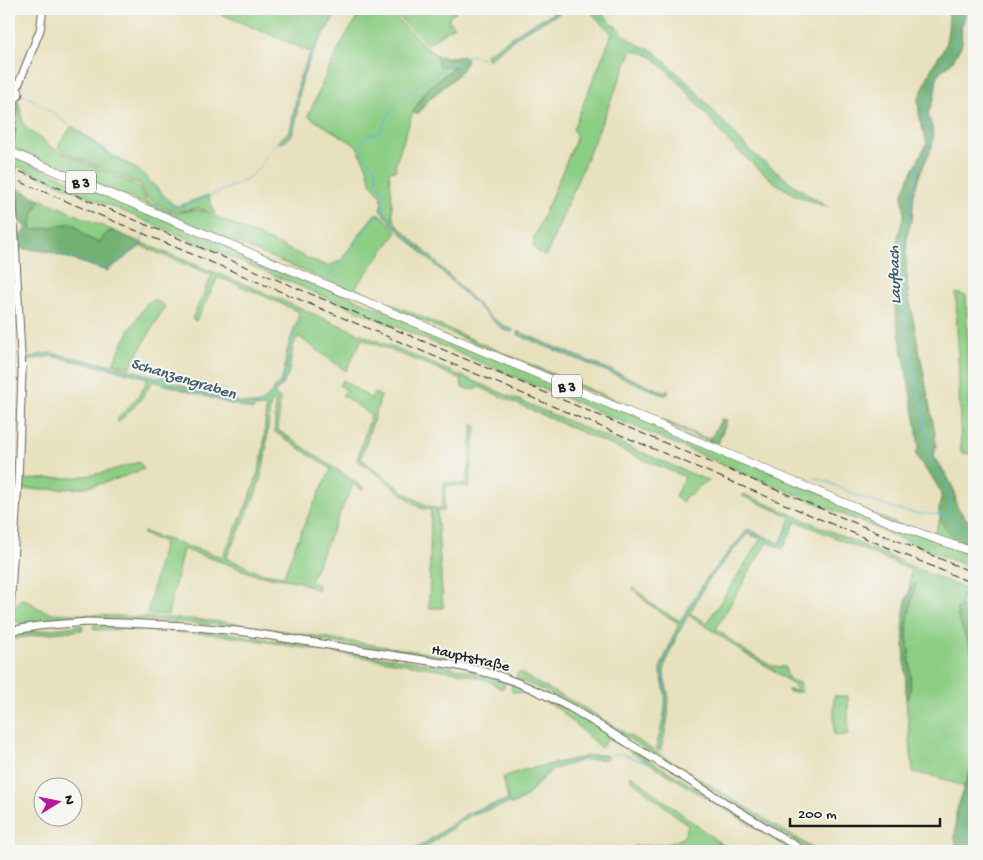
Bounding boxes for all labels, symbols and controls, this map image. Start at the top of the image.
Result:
road number: B 3 [66,170,96,193]
water label: Laufbach [886,245,907,304]
water label: Schanzengraben [128,355,238,405]
road number: B 3 [552,374,582,398]
street label: Hauptstraße [430,641,512,677]
north arrow [32,778,82,828]
text: N [59,794,78,806]
scale bar [790,795,940,827]
text: 200 m [798,806,837,824]

